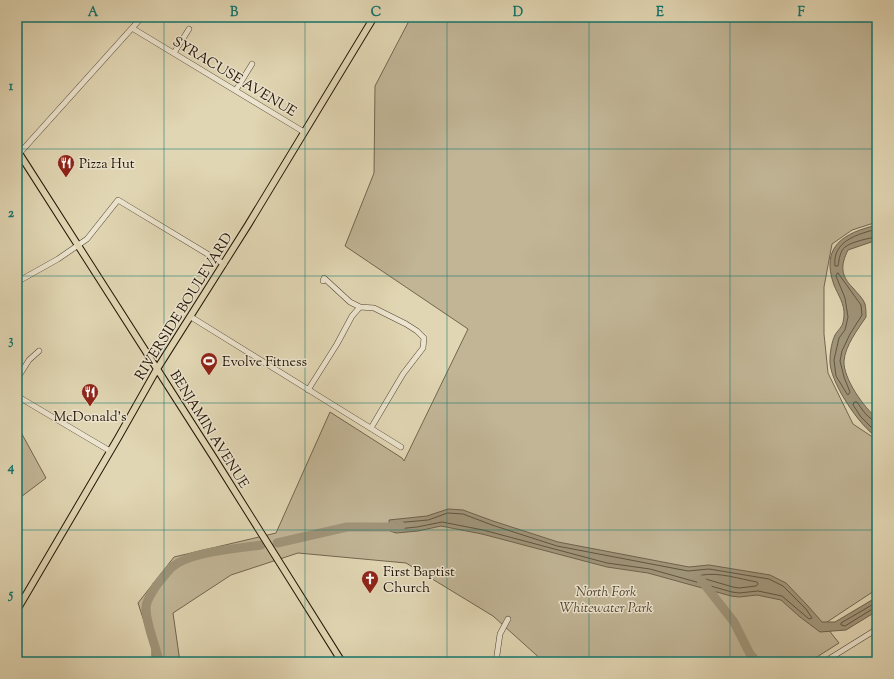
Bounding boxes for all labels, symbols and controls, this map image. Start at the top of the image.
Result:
text: A [88,4,99,22]
text: B [230,4,239,22]
text: C [371,4,381,22]
text: D [513,4,523,22]
text: E [656,4,664,22]
text: F [797,4,805,22]
street label: SYRACUSE AVENUE [168,33,300,123]
text: 1 [9,78,14,96]
restaurant icon: Pizza Hut [56,153,76,178]
place label: Pizza Hut [79,155,135,175]
text: 2 [8,205,15,223]
street label: RIVERSIDE BOULEVARD [131,229,238,385]
text: 3 [8,332,14,350]
sports icon: Evolve Fitness [199,351,219,376]
place label: Evolve Fitness [222,353,307,373]
street label: BENJAMIN AVENUE [164,367,253,493]
restaurant icon: McDonald's [80,382,100,407]
place label: McDonald's [54,408,126,428]
text: 4 [7,459,15,477]
place label: First Baptist Church [383,563,455,599]
church icon: First Baptist Church [360,569,380,594]
park label: North Fork Whitewater Park [559,583,653,619]
text: 5 [8,586,14,604]

